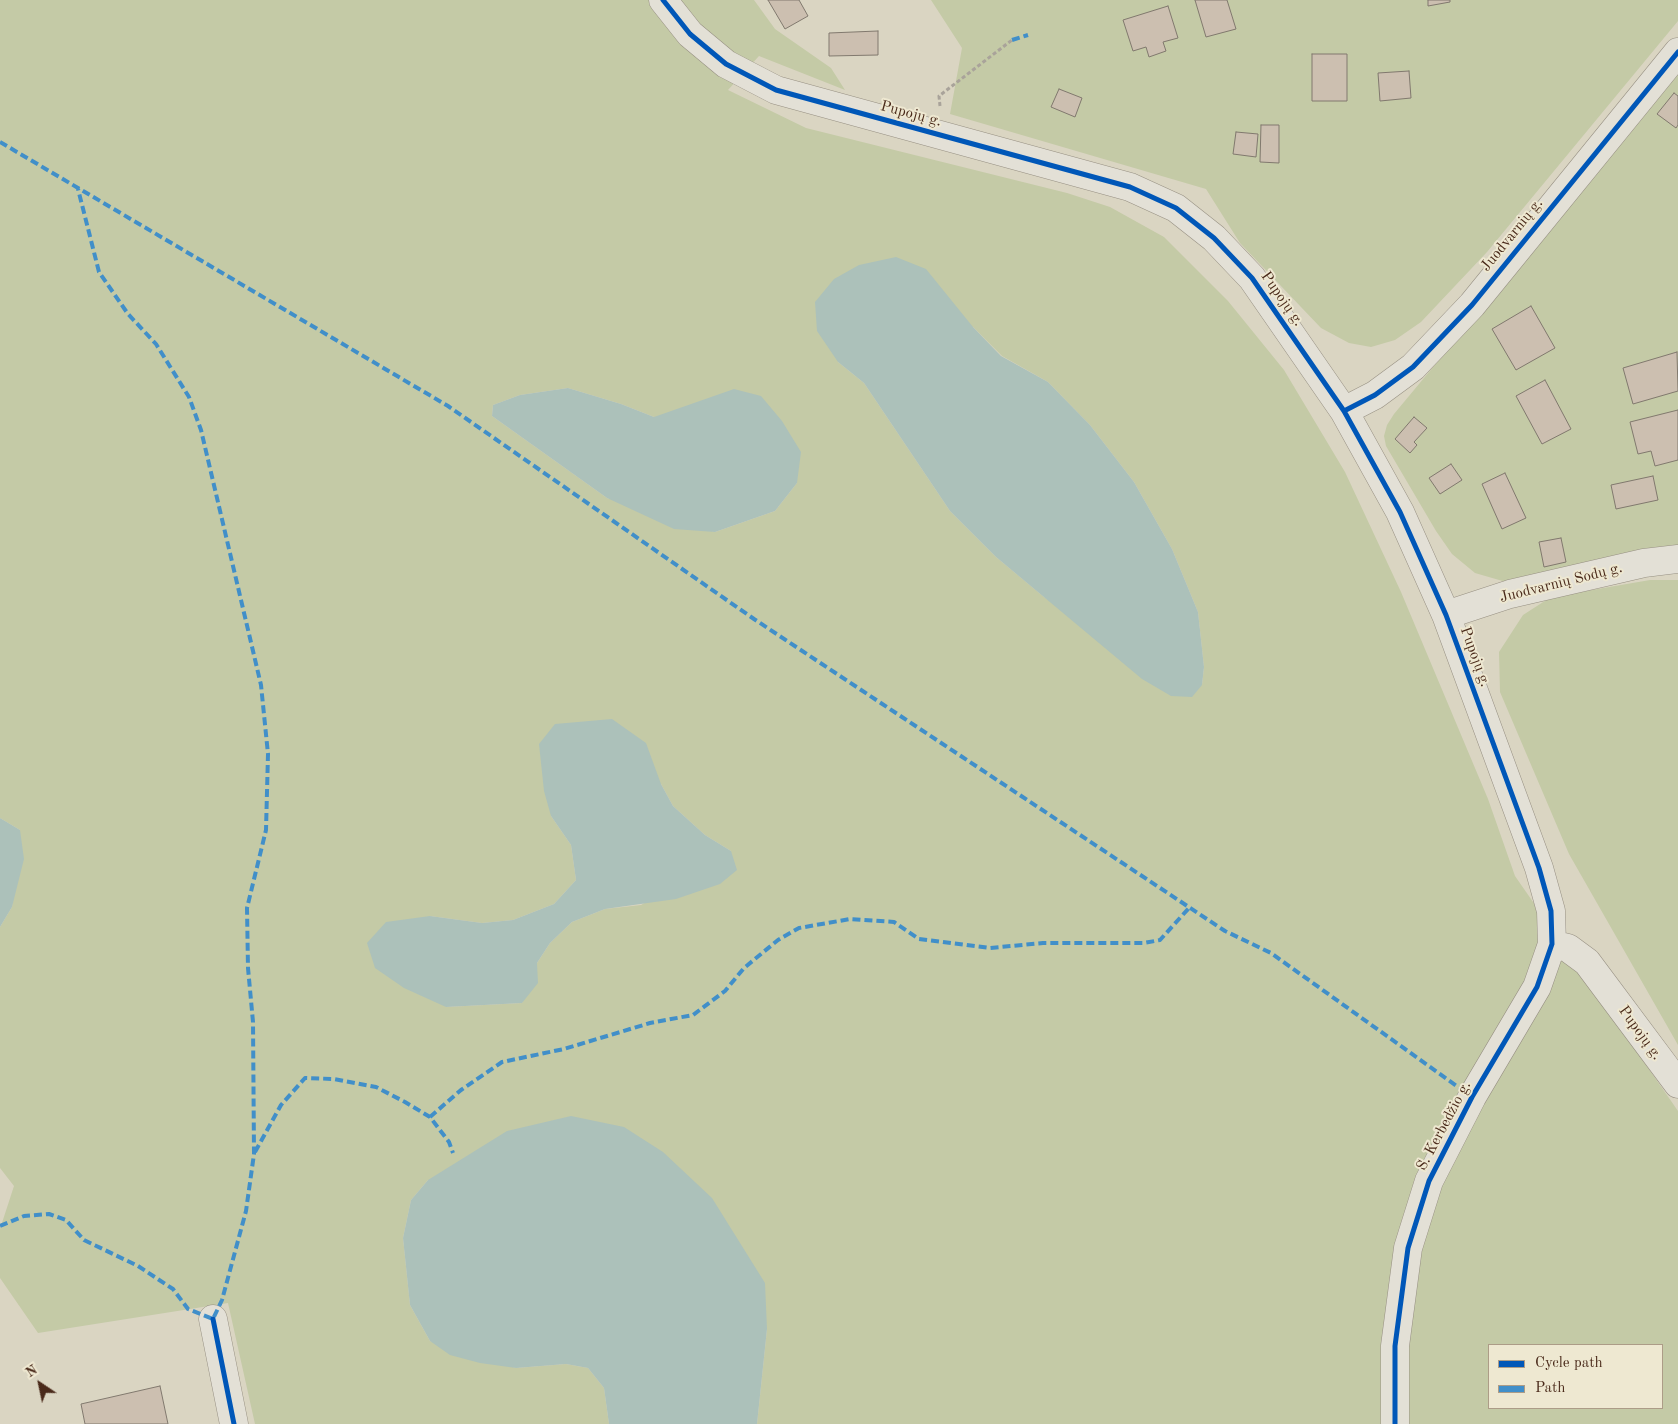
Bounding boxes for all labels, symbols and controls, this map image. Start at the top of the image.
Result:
street label: Pupojų g. [878,97,944,131]
street label: Juodvarnių g. [1477,195,1547,275]
street label: Pupojų g. [1257,268,1307,330]
street label: Juodvarnių Sodų g. [1498,559,1624,607]
street label: Pupojų g. [1456,624,1494,690]
street label: Pupojų g. [1614,1002,1666,1064]
street label: S. Kerbedžio g. [1413,1078,1475,1174]
legend [1488,1344,1663,1409]
text: Cycle path [1535,1356,1603,1371]
north arrow [15,1359,65,1409]
text: N [23,1363,40,1380]
text: Path [1535,1381,1565,1396]

